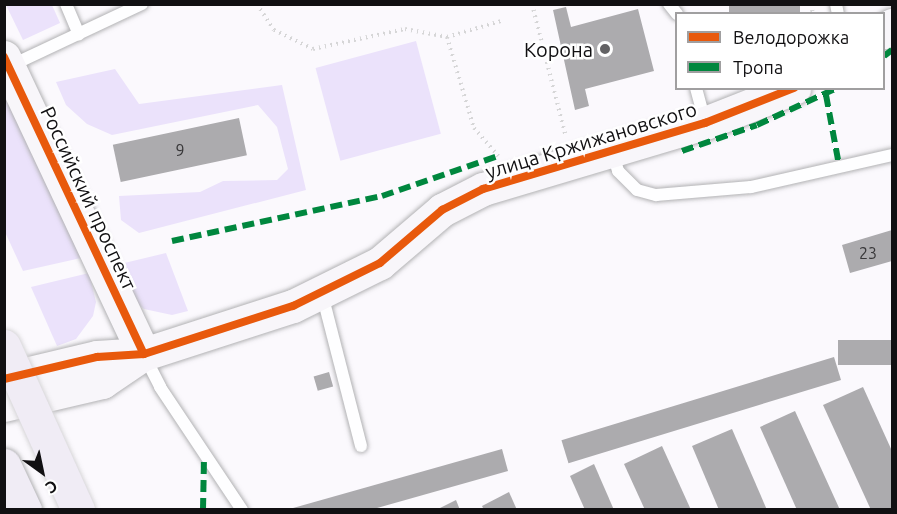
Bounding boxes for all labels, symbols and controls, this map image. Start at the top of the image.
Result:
legend [675,12,885,90]
text: Велодорожка [733,27,849,47]
place label: Корона [524,37,593,61]
marker: Корона [598,42,612,56]
text: Тропа [733,57,783,77]
street label: улица Кржижановского [482,96,700,184]
street label: Российский проспект [36,103,142,293]
house number: 9 [175,140,185,160]
house number: 23 [859,243,877,263]
north arrow [12,442,72,502]
text: С [43,477,61,497]

